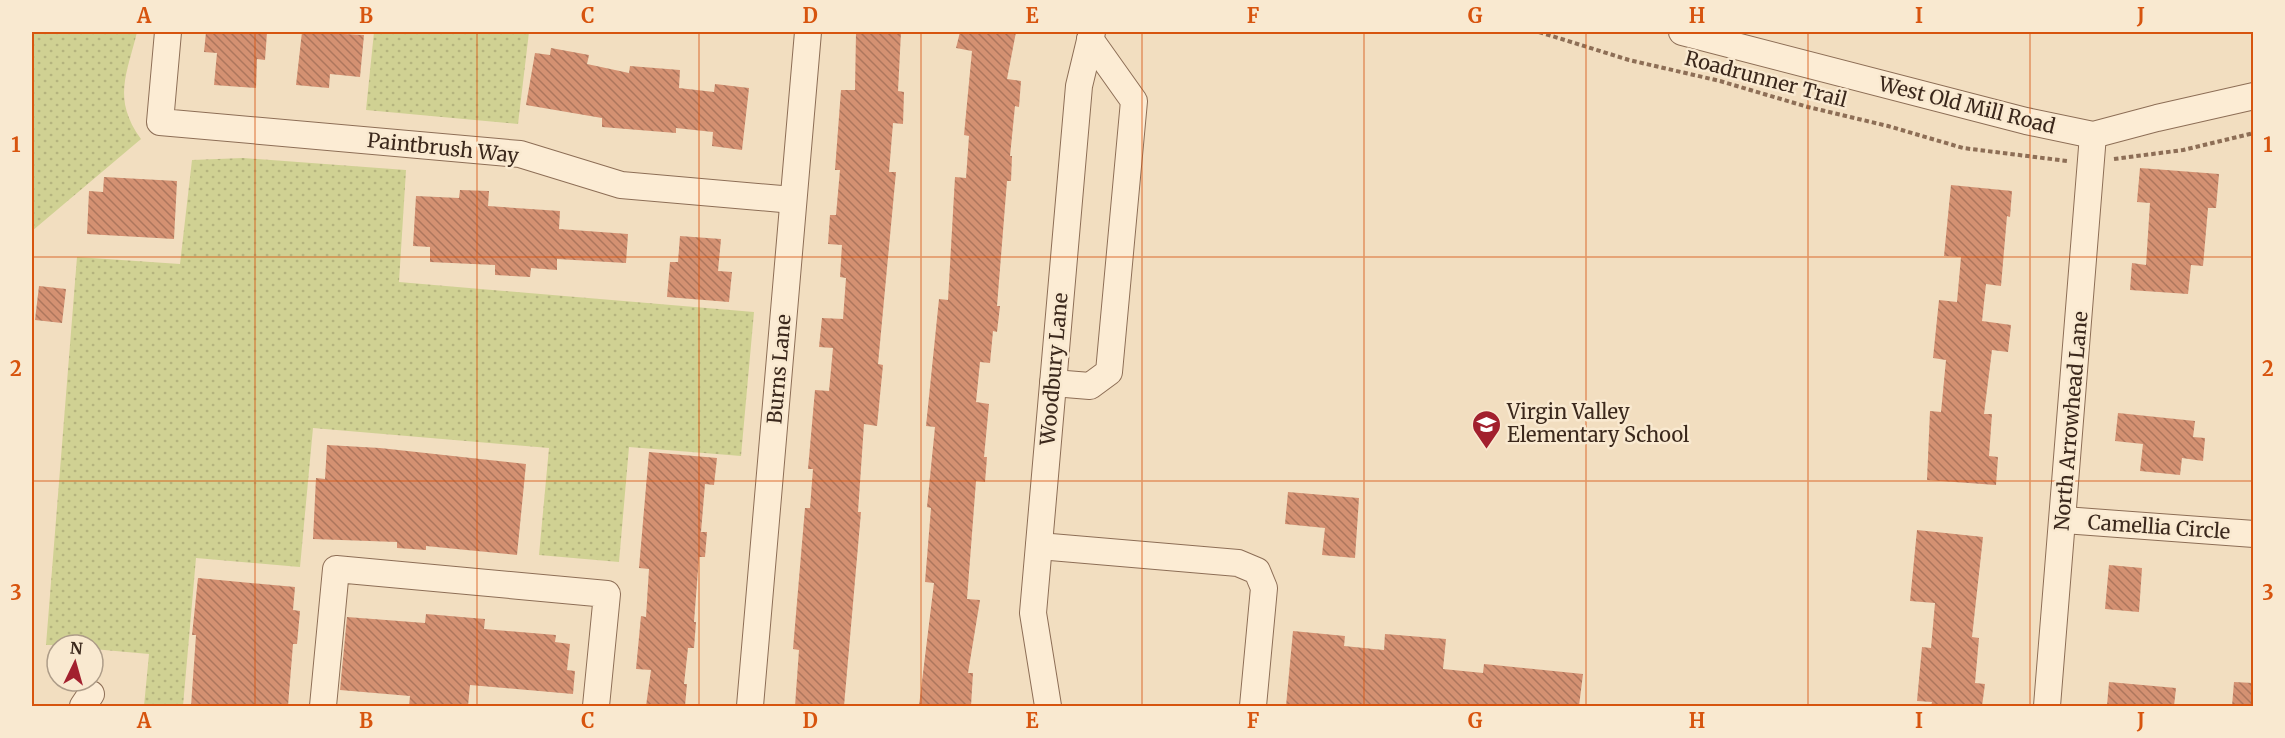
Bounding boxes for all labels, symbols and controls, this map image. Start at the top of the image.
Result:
text: A [136,3,152,28]
text: B [359,3,373,28]
text: C [581,3,595,28]
text: D [802,3,818,28]
text: E [1025,3,1039,28]
text: F [1247,3,1260,28]
text: G [1468,3,1483,28]
text: H [1689,3,1705,28]
text: I [1915,3,1923,28]
text: J [2136,3,2145,28]
street label: Roadrunner Trail [1682,45,1850,112]
street label: West Old Mill Road [1875,70,2058,139]
street label: Paintbrush Way [366,127,520,168]
text: 1 [11,132,21,157]
text: 1 [2263,132,2273,157]
street label: Woodbury Lane [1034,292,1073,447]
street label: North Arrowhead Lane [2048,310,2093,532]
street label: Burns Lane [761,313,796,425]
text: 2 [10,356,22,381]
text: 2 [2262,356,2274,381]
place label: Virgin Valley Elementary School [1506,399,1689,447]
school or university icon: Virgin Valley Elementary School [1470,408,1502,450]
street label: Camellia Circle [2087,509,2231,544]
text: 3 [10,580,22,605]
text: 3 [2262,580,2274,605]
north arrow [45,633,105,693]
text: N [69,638,84,659]
text: A [136,708,152,733]
text: B [359,708,373,733]
text: C [581,708,595,733]
text: D [802,708,818,733]
text: E [1025,708,1039,733]
text: F [1247,708,1260,733]
text: G [1468,708,1483,733]
text: H [1689,708,1705,733]
text: I [1915,708,1923,733]
text: J [2136,708,2145,733]

